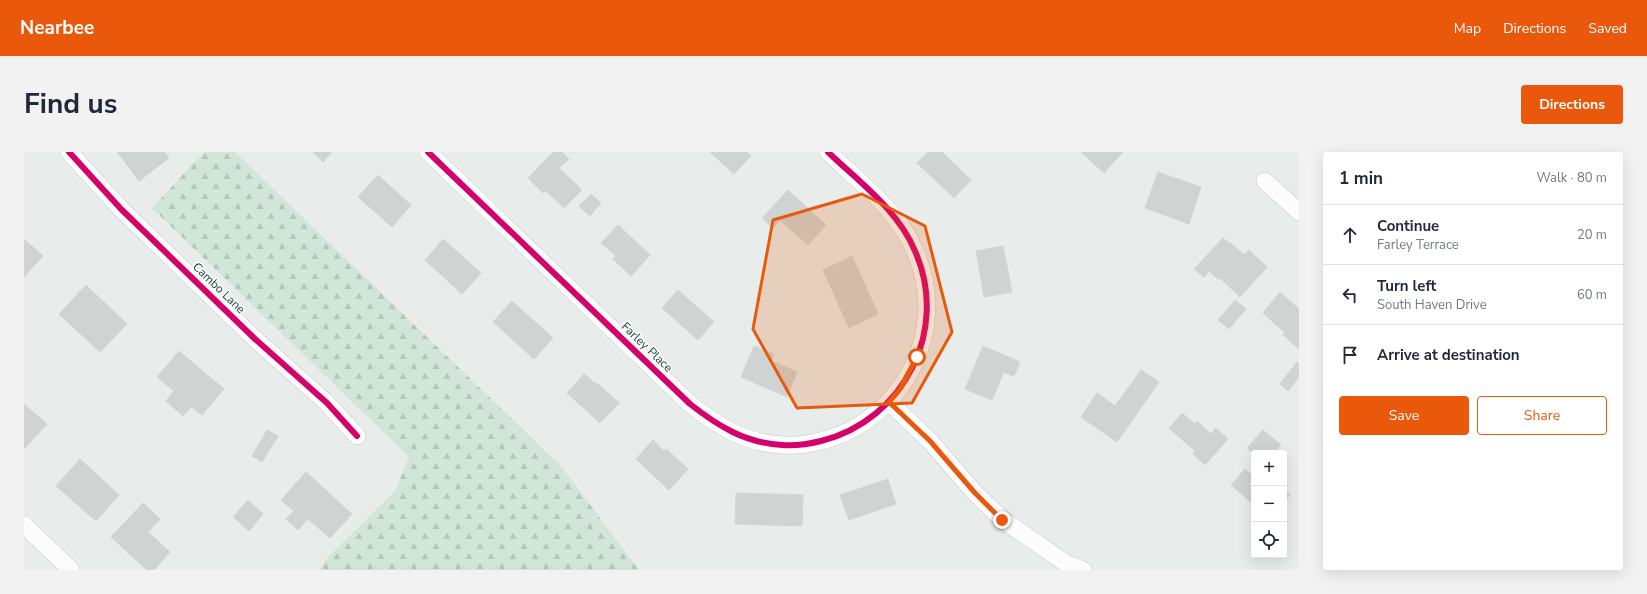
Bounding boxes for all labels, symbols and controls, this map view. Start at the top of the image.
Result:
text: Nearbee [20,15,94,41]
text: Map [1454,19,1481,38]
text: Directions [1503,19,1566,38]
text: Saved [1588,19,1627,38]
text: Find us [24,85,118,123]
button: Directions [1521,85,1623,124]
text: 1 min [1339,167,1383,190]
text: Walk · 80 m [1536,169,1607,187]
text: Continue [1377,216,1439,236]
icon: ahead [1339,224,1361,246]
text: 20 m [1577,226,1607,244]
text: Farley Terrace [1377,236,1459,254]
street label: Cambo Lane [189,259,249,317]
text: Turn left [1377,276,1436,296]
icon: left [1339,284,1361,306]
text: 60 m [1577,286,1607,304]
text: South Haven Drive [1377,296,1487,314]
street label: Farley Place [618,319,676,375]
icon: arrive [1339,344,1361,366]
text: Arrive at destination [1377,345,1520,365]
route start [908,348,926,366]
button: Save [1339,396,1469,435]
button: Share [1477,396,1607,435]
map controls [1251,450,1287,558]
button: + [1251,450,1287,486]
button: − [1251,486,1287,522]
route end [993,511,1011,529]
button: locate [1251,522,1287,558]

